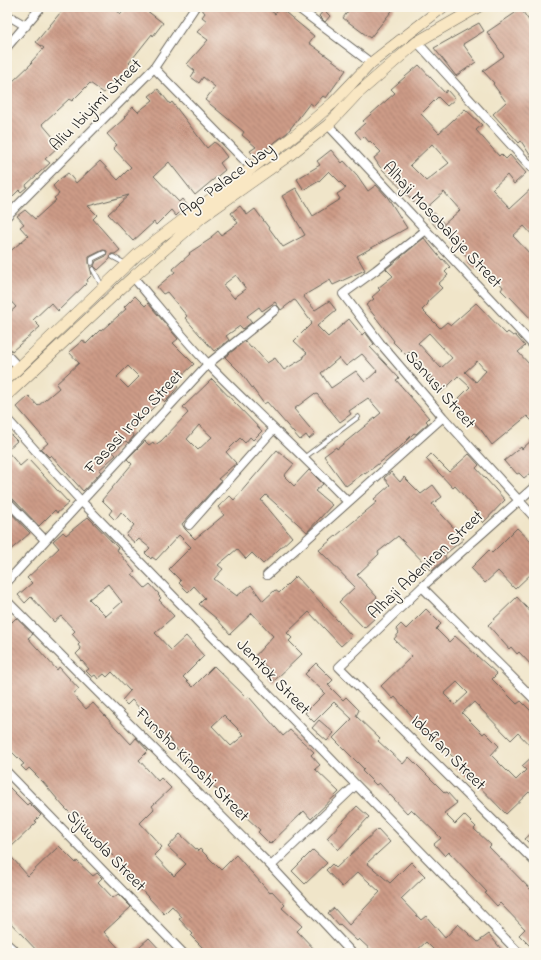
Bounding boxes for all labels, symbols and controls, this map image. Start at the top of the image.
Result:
street label: Aliu Ibiyimi Street [44,53,149,158]
street label: Ago Palace Way [174,137,281,225]
street label: Alhaji Mosobalaje Street [376,156,508,294]
street label: Sanusi Street [399,345,481,435]
street label: Fasasi Iroko Street [78,364,189,481]
street label: Alhaji Adeniran Street [363,504,490,625]
street label: Jemtok Street [230,633,316,721]
street label: Funsho Kinoshi Street [128,701,255,828]
street label: Idofian Street [405,710,492,797]
street label: Sijuwola Street [60,804,152,898]

